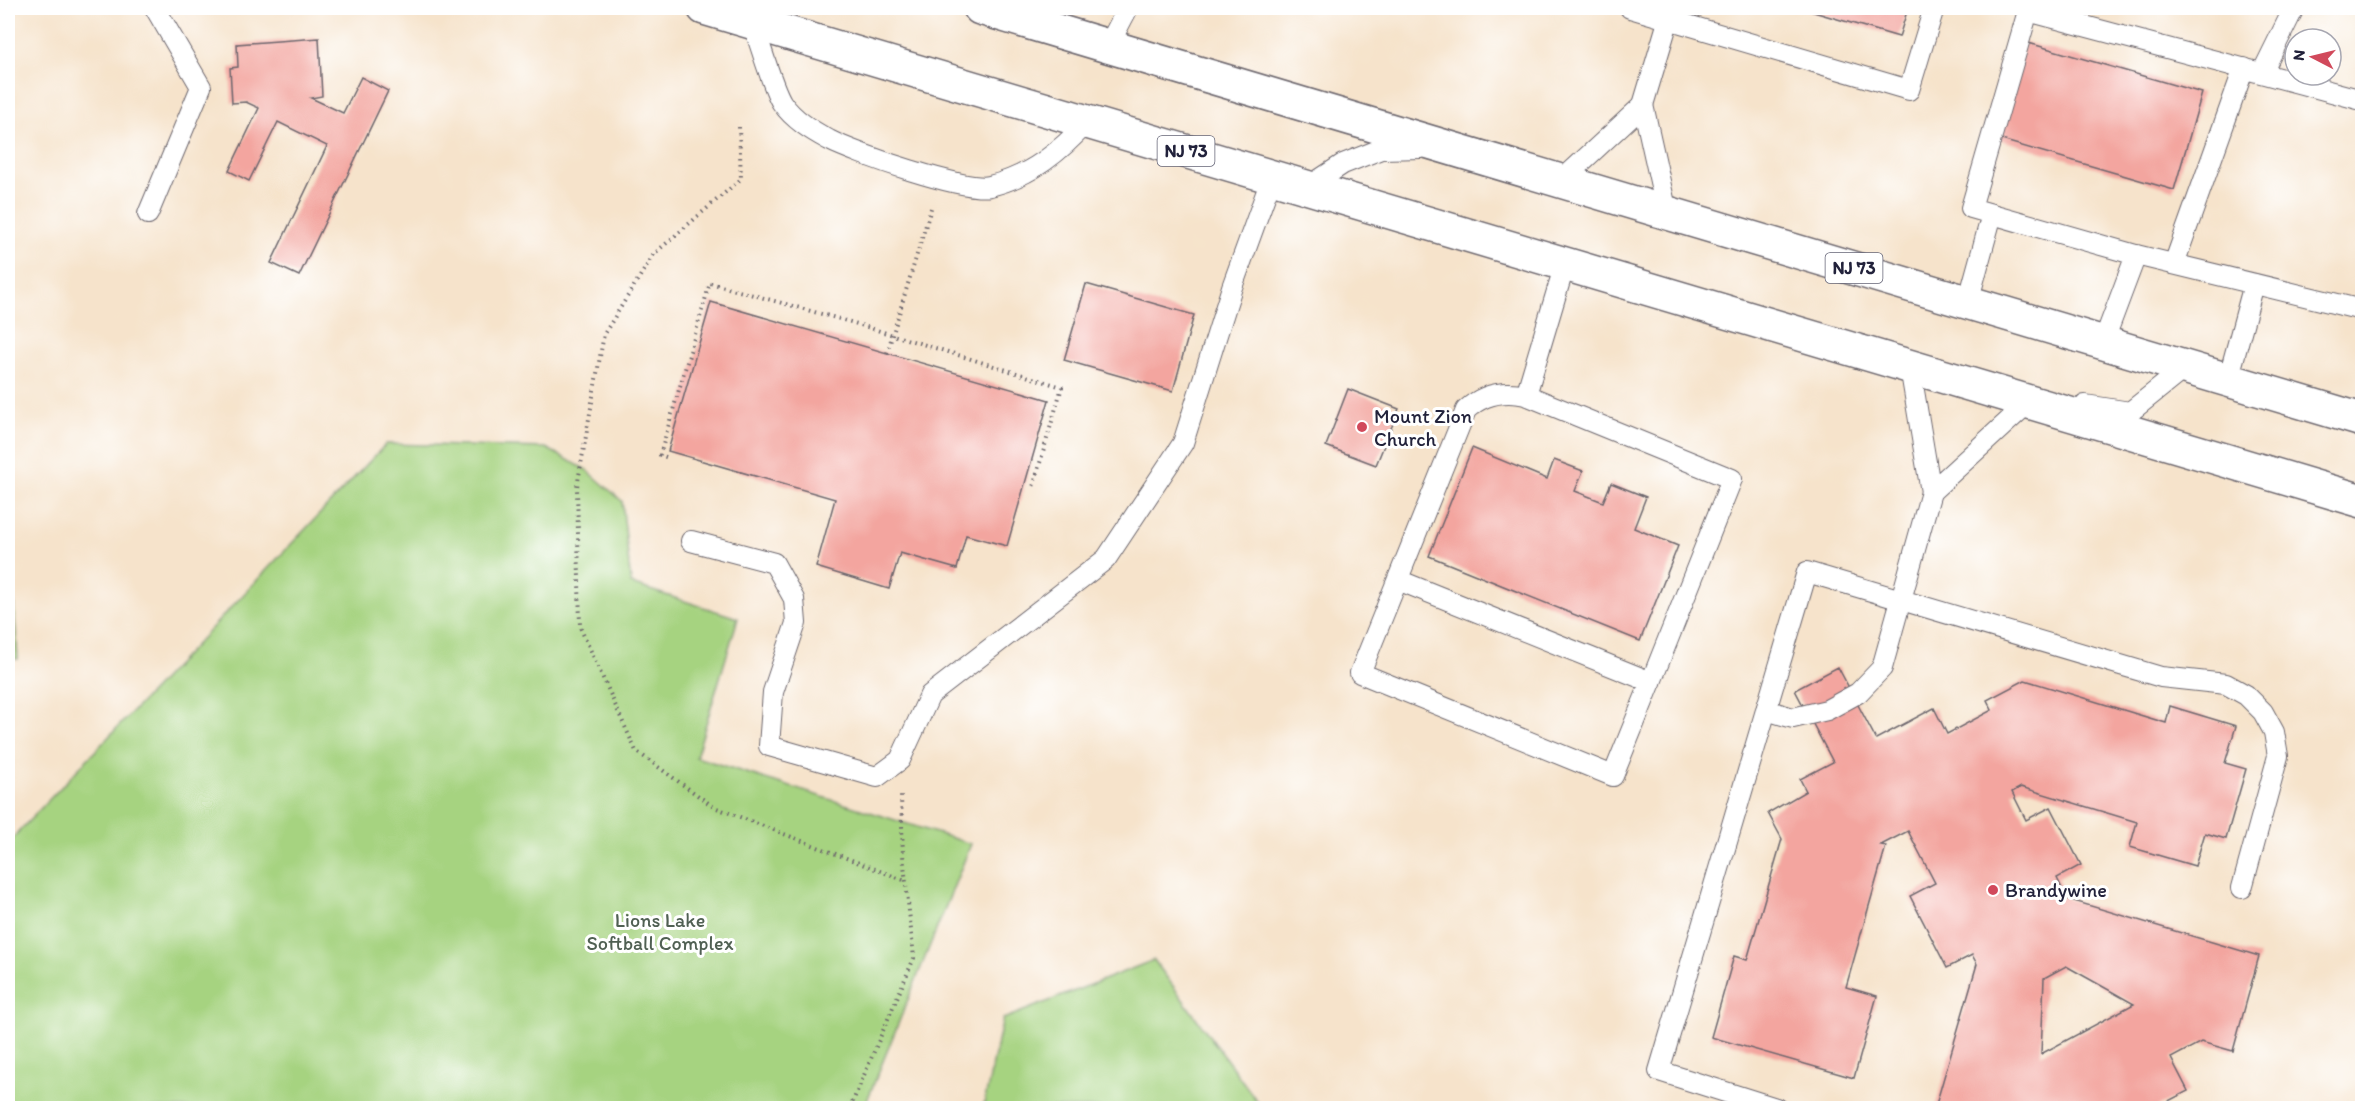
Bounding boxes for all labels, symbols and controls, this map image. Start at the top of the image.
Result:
north arrow [2283,27,2343,87]
text: N [2289,49,2309,62]
road number: NJ 73 [1158,136,1214,166]
road number: NJ 73 [1826,253,1882,283]
place label: Mount Zion Church [1374,404,1472,451]
marker: Mount Zion Church [1355,420,1369,434]
place label: Brandywine [2005,878,2107,902]
marker: Brandywine [1986,883,2000,897]
park label: Lions Lake Softball Complex [586,908,734,955]

